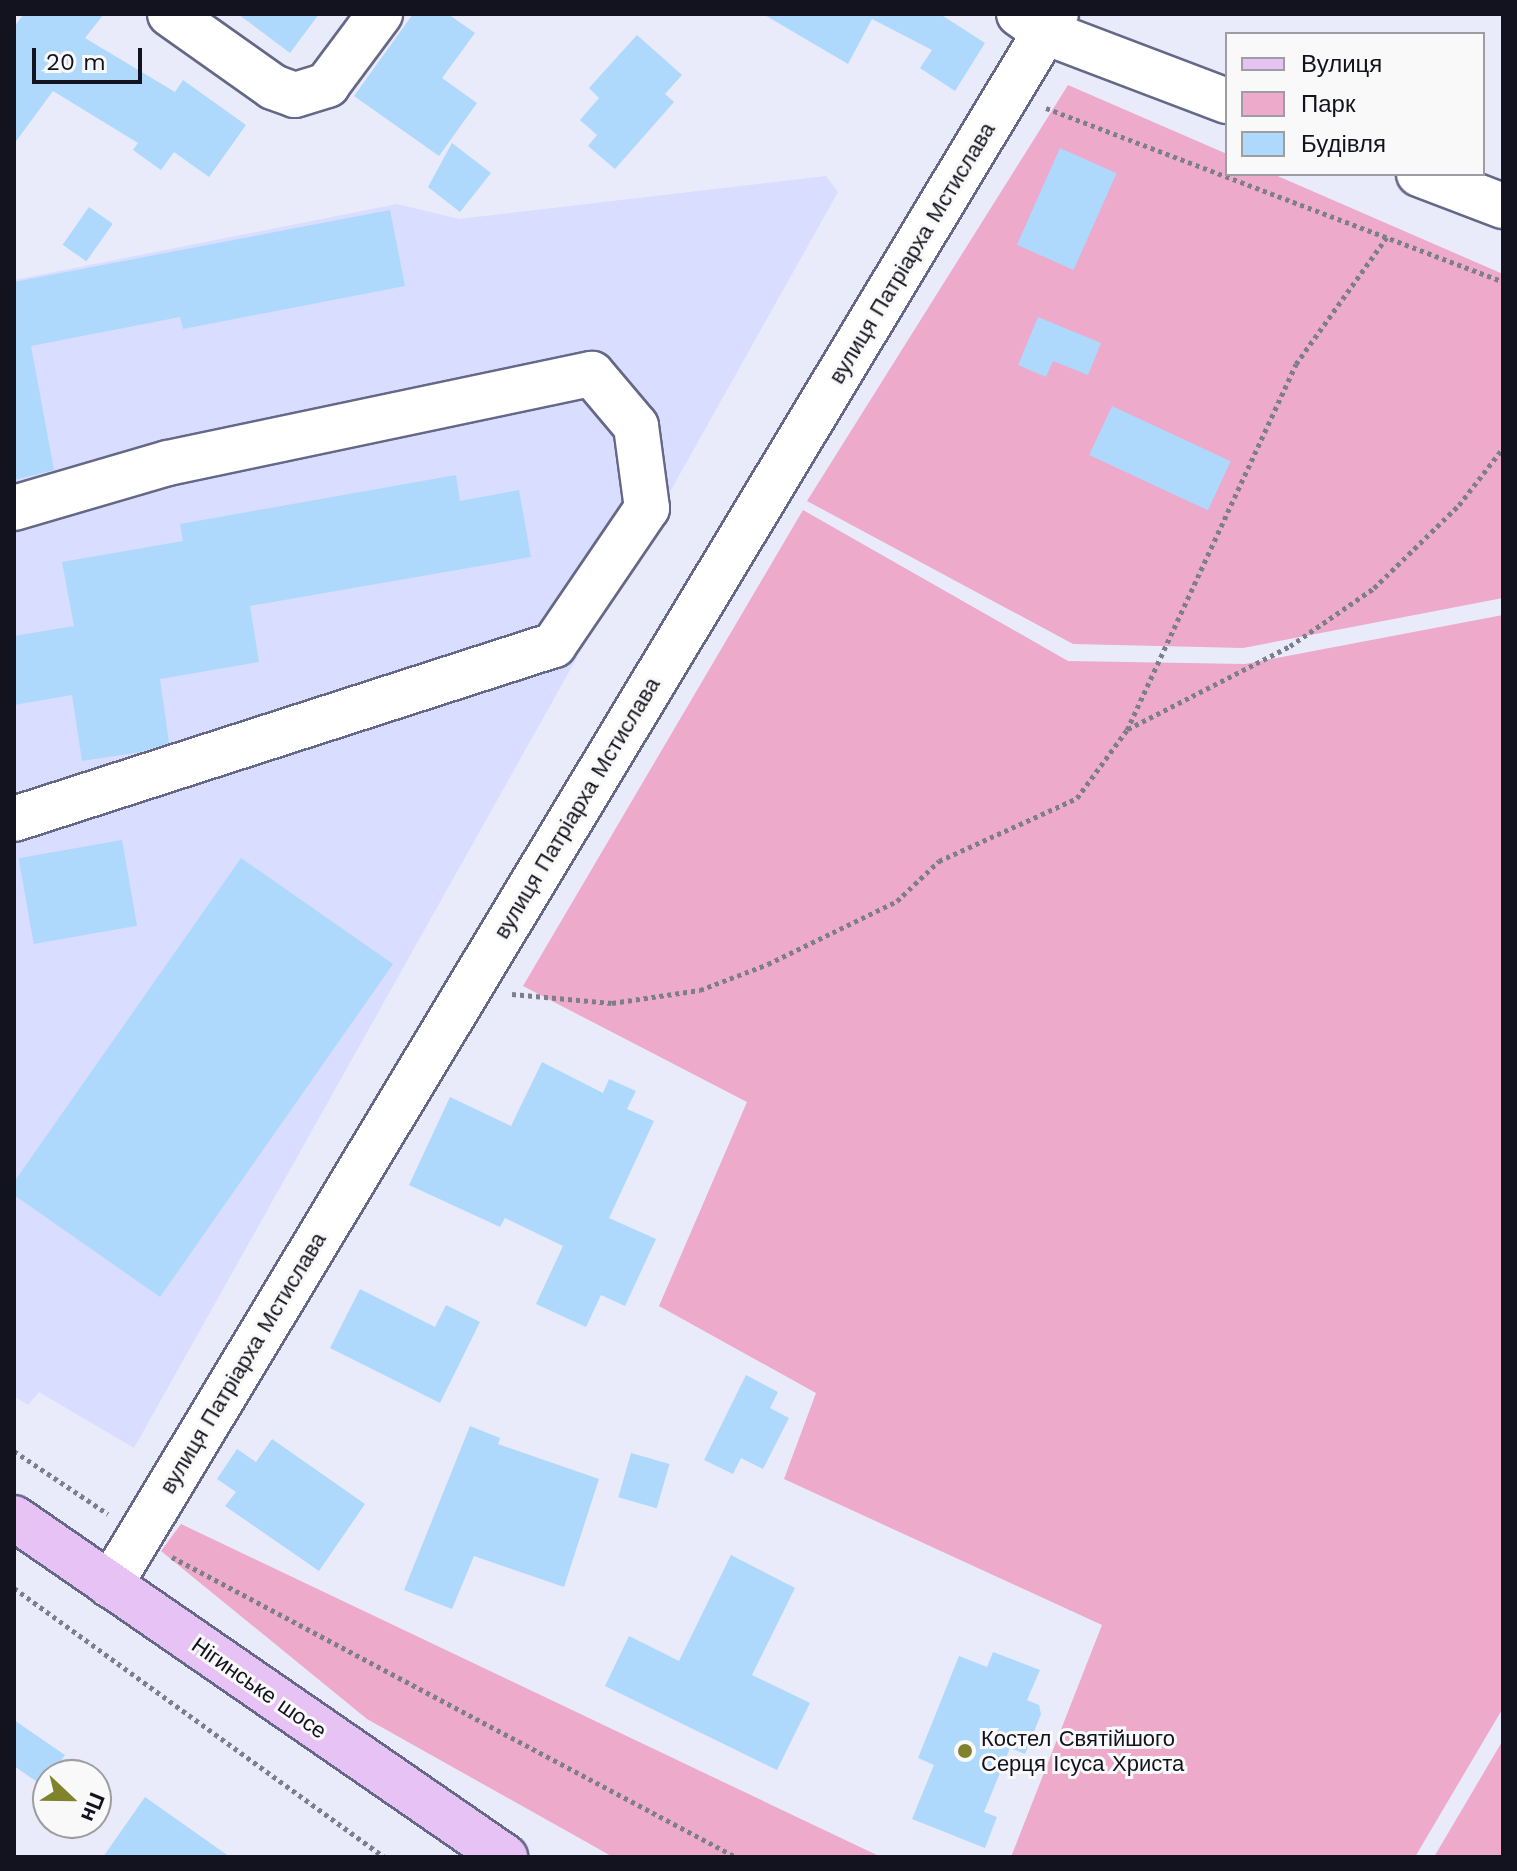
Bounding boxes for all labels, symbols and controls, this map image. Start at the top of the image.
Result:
scale bar [36,32,146,82]
legend [1225,32,1485,176]
text: 20 m [46,48,106,76]
text: Вулиця [1301,50,1382,78]
text: Парк [1301,90,1355,118]
street label: вулиця Патріарха Мстислава [823,118,1001,388]
text: Будівля [1301,130,1386,158]
street label: вулиця Патріарха Мстислава [488,673,666,943]
street label: вулиця Патріарха Мстислава [154,1228,332,1498]
street label: Нігинське шосе [187,1632,331,1744]
place label: Костел Святійшого Серця Ісуса Христа [981,1725,1184,1776]
marker: Костел Святійшого Серця Ісуса Христа [956,1742,974,1760]
north arrow [32,1759,112,1839]
text: Пн [76,1789,110,1826]

